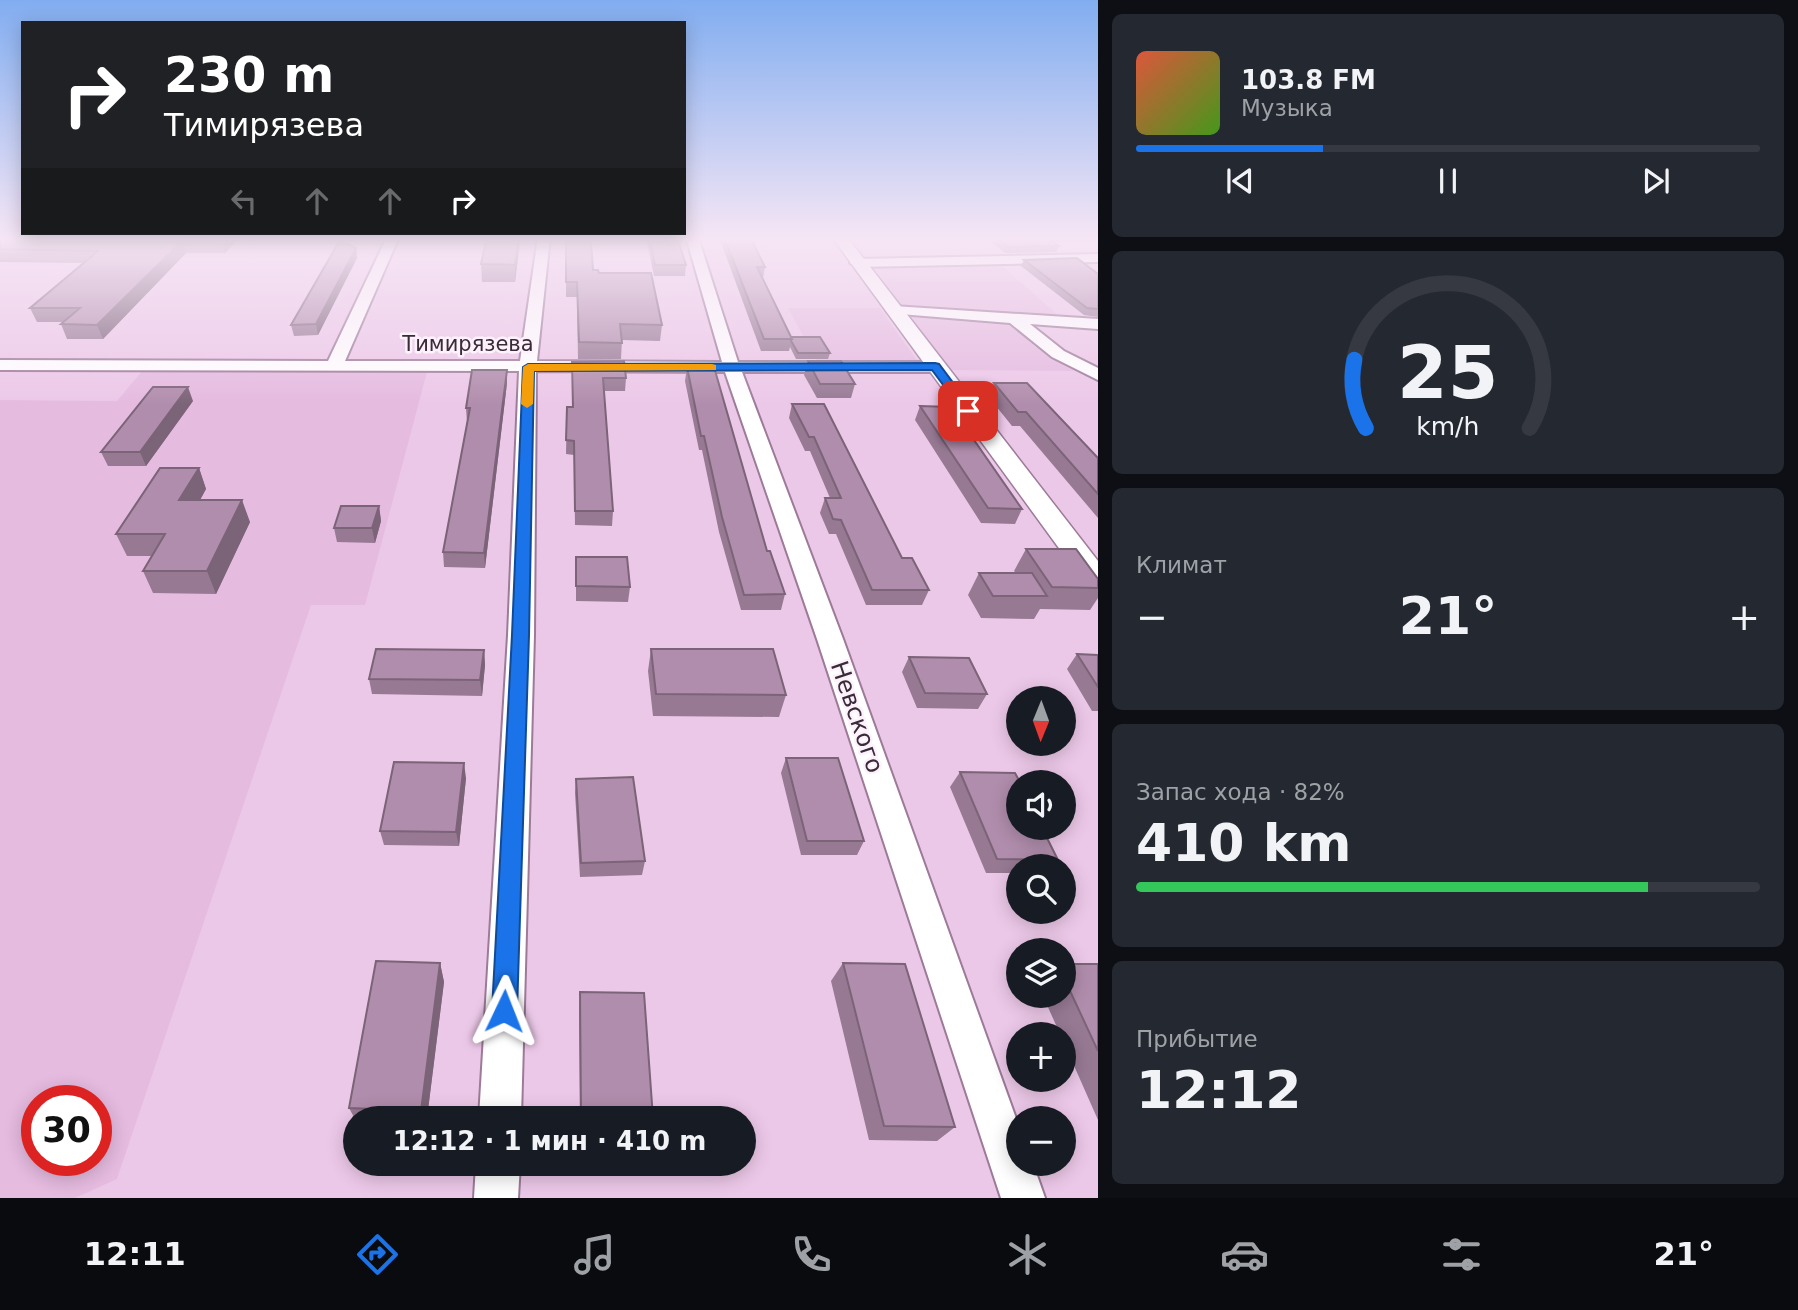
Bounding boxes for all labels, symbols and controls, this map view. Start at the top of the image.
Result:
text: 230 m [164,47,334,104]
icon: right [49,49,140,140]
text: 103.8 FM [1241,65,1376,95]
text: Музыка [1241,95,1333,121]
text: Тимирязева [164,106,364,144]
icon: previous [1221,162,1259,200]
icon: pause [1429,162,1467,200]
icon: next [1637,162,1675,200]
icon: left [225,182,263,220]
icon: ahead [298,182,336,220]
icon: ahead [371,182,409,220]
icon: right [444,182,482,220]
text: 25 [1397,331,1499,416]
street label: Тимирязева [401,332,534,356]
pin [938,381,998,441]
icon: arrive [949,392,987,430]
text: km/h [1416,412,1480,441]
text: Климат [1136,552,1227,578]
text: 21° [1399,586,1497,646]
text: − [1136,595,1168,639]
text: + [1728,595,1760,639]
street label: Невского [825,657,889,777]
north arrow [1006,686,1076,756]
map controls [1006,686,1076,1176]
button: sound [1006,770,1076,840]
text: Запас хода · 82% [1136,779,1345,805]
text: 410 km [1136,813,1351,873]
button: search [1006,854,1076,924]
button: layers [1006,938,1076,1008]
position arrow [467,974,541,1048]
button: + [1006,1022,1076,1092]
text: Прибытие [1136,1026,1258,1052]
text: 12:12 [1136,1060,1302,1120]
speed limit sign: 30 [21,1085,112,1176]
button: − [1006,1106,1076,1176]
text: 12:12 · 1 мин · 410 m [393,1126,706,1156]
icon: directions [353,1230,402,1279]
icon: music [570,1230,619,1279]
icon: phone [787,1230,836,1279]
icon: climate [1003,1230,1052,1279]
icon: car [1220,1230,1269,1279]
icon: filters [1437,1230,1486,1279]
text: 12:11 [84,1235,186,1273]
text: 21° [1654,1235,1714,1273]

